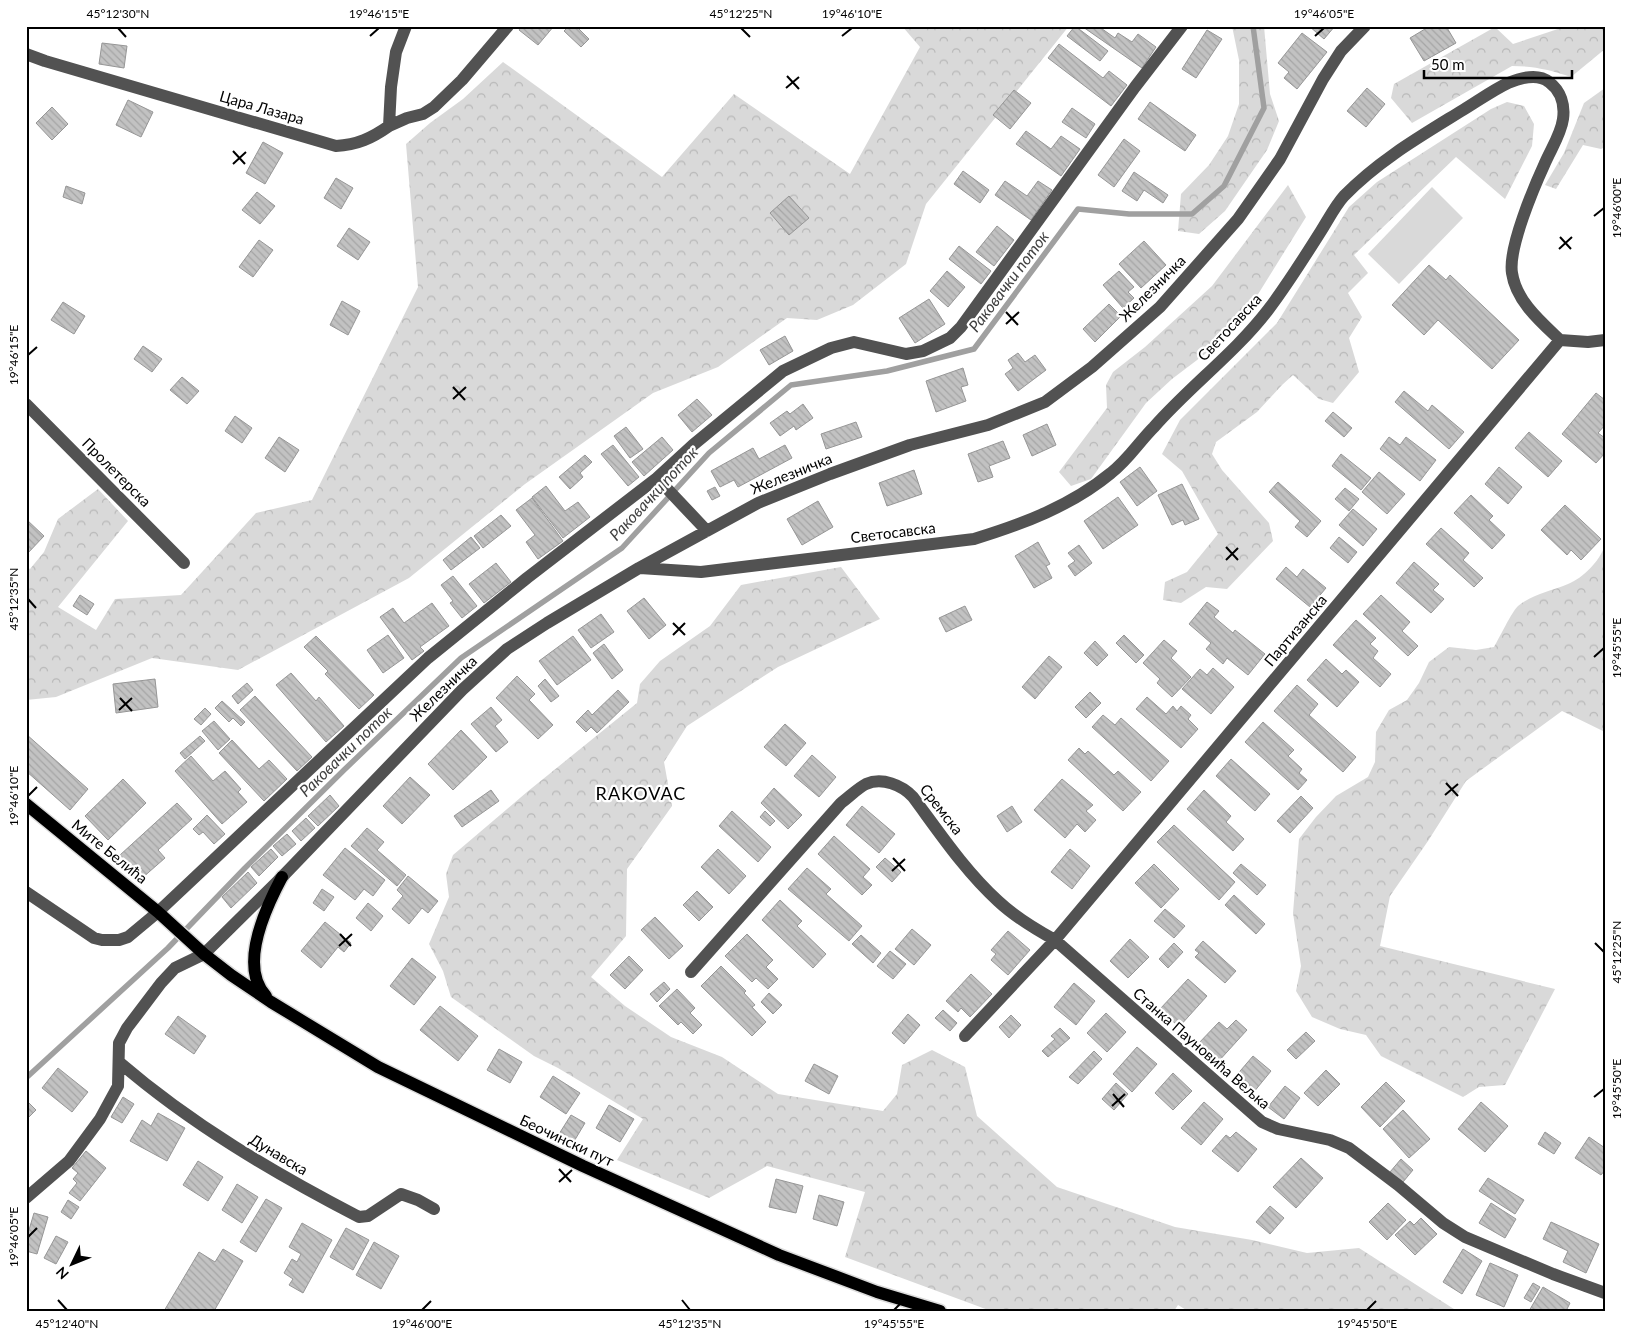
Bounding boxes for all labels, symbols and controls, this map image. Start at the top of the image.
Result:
text: 45°12'30"N [87,6,149,21]
text: 19°46'15"E [349,6,409,21]
text: 45°12'25"N [710,6,772,21]
text: 19°46'10"E [822,6,882,21]
text: 19°46'05"E [1294,6,1354,21]
scale bar [1424,48,1571,80]
text: 50 m [1431,55,1465,73]
street label: Цара Лазара [218,86,306,128]
text: 19°46'00"E [1609,178,1624,238]
water label: Раковачки поток [964,227,1052,335]
street label: Железничка [1115,251,1189,325]
street label: Светосавска [1193,290,1265,364]
text: 19°46'15"E [6,325,21,385]
street label: Пролетерска [79,434,155,510]
water label: Раковачки поток [605,442,701,544]
street label: Железничка [748,448,834,498]
street label: Светосавска [849,518,937,546]
text: 45°12'35"N [6,568,21,630]
street label: Партизанска [1260,591,1330,669]
text: 19°45'55"E [1609,618,1624,678]
street label: Железничка [406,652,480,724]
water label: Раковачки поток [295,702,395,800]
text: 19°46'10"E [6,766,21,826]
street label: Сремска [917,780,967,838]
district label: RAKOVAC [596,782,686,804]
street label: Мите Белића [69,815,151,887]
text: 45°12'25"N [1609,921,1624,983]
street label: Станка Пауновића Вељка [1130,983,1274,1113]
text: 19°45'50"E [1609,1059,1624,1119]
street label: Беочински пут [517,1110,617,1170]
street label: Дунавска [247,1130,311,1178]
text: 19°46'05"E [6,1207,21,1267]
north arrow [48,1240,98,1290]
text: N [52,1263,72,1283]
text: 45°12'40"N [36,1316,98,1331]
text: 19°46'00"E [392,1316,452,1331]
text: 45°12'35"N [659,1316,721,1331]
text: 19°45'55"E [864,1316,924,1331]
text: 19°45'50"E [1337,1316,1397,1331]

